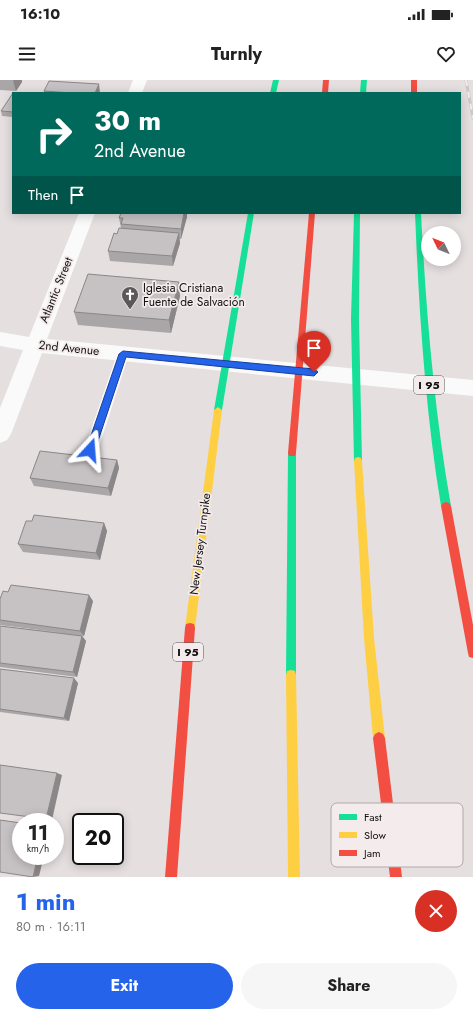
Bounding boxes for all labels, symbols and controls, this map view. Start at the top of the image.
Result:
text: 16:10 [20,3,60,25]
text: Turnly [211,41,262,67]
icon: menu [16,43,38,65]
icon: heart [435,43,457,65]
text: 30 m [94,100,161,141]
icon: right [28,108,80,160]
text: 2nd Avenue [94,138,185,164]
text: Then [28,184,58,206]
icon: arrive [66,184,88,206]
north arrow [421,226,461,266]
map controls [421,226,461,266]
street label: Atlantic Street [35,254,77,326]
place label: Iglesia Cristiana Fuente de Salvación [143,279,245,311]
church icon: Iglesia Cristiana Fuente de Salvación [120,285,140,310]
pin [297,331,331,372]
street label: 2nd Avenue [38,336,100,360]
icon: arrive [303,337,325,359]
road number: I 95 [414,376,444,394]
position arrow [69,429,111,471]
street label: New Jersey Turnpike [185,492,215,596]
road number: I 95 [173,643,203,661]
legend [331,803,463,867]
text: Fast [364,809,382,825]
speed limit sign: 20 [72,813,124,865]
text: 11 [28,819,48,848]
text: Slow [364,827,386,843]
text: km/h [27,841,49,856]
text: Jam [362,845,381,861]
text: 1 min [16,884,76,919]
button: close [415,890,457,932]
text: 80 m · 16:11 [16,917,86,936]
button: Exit [16,963,233,1009]
button: Share [241,963,457,1009]

